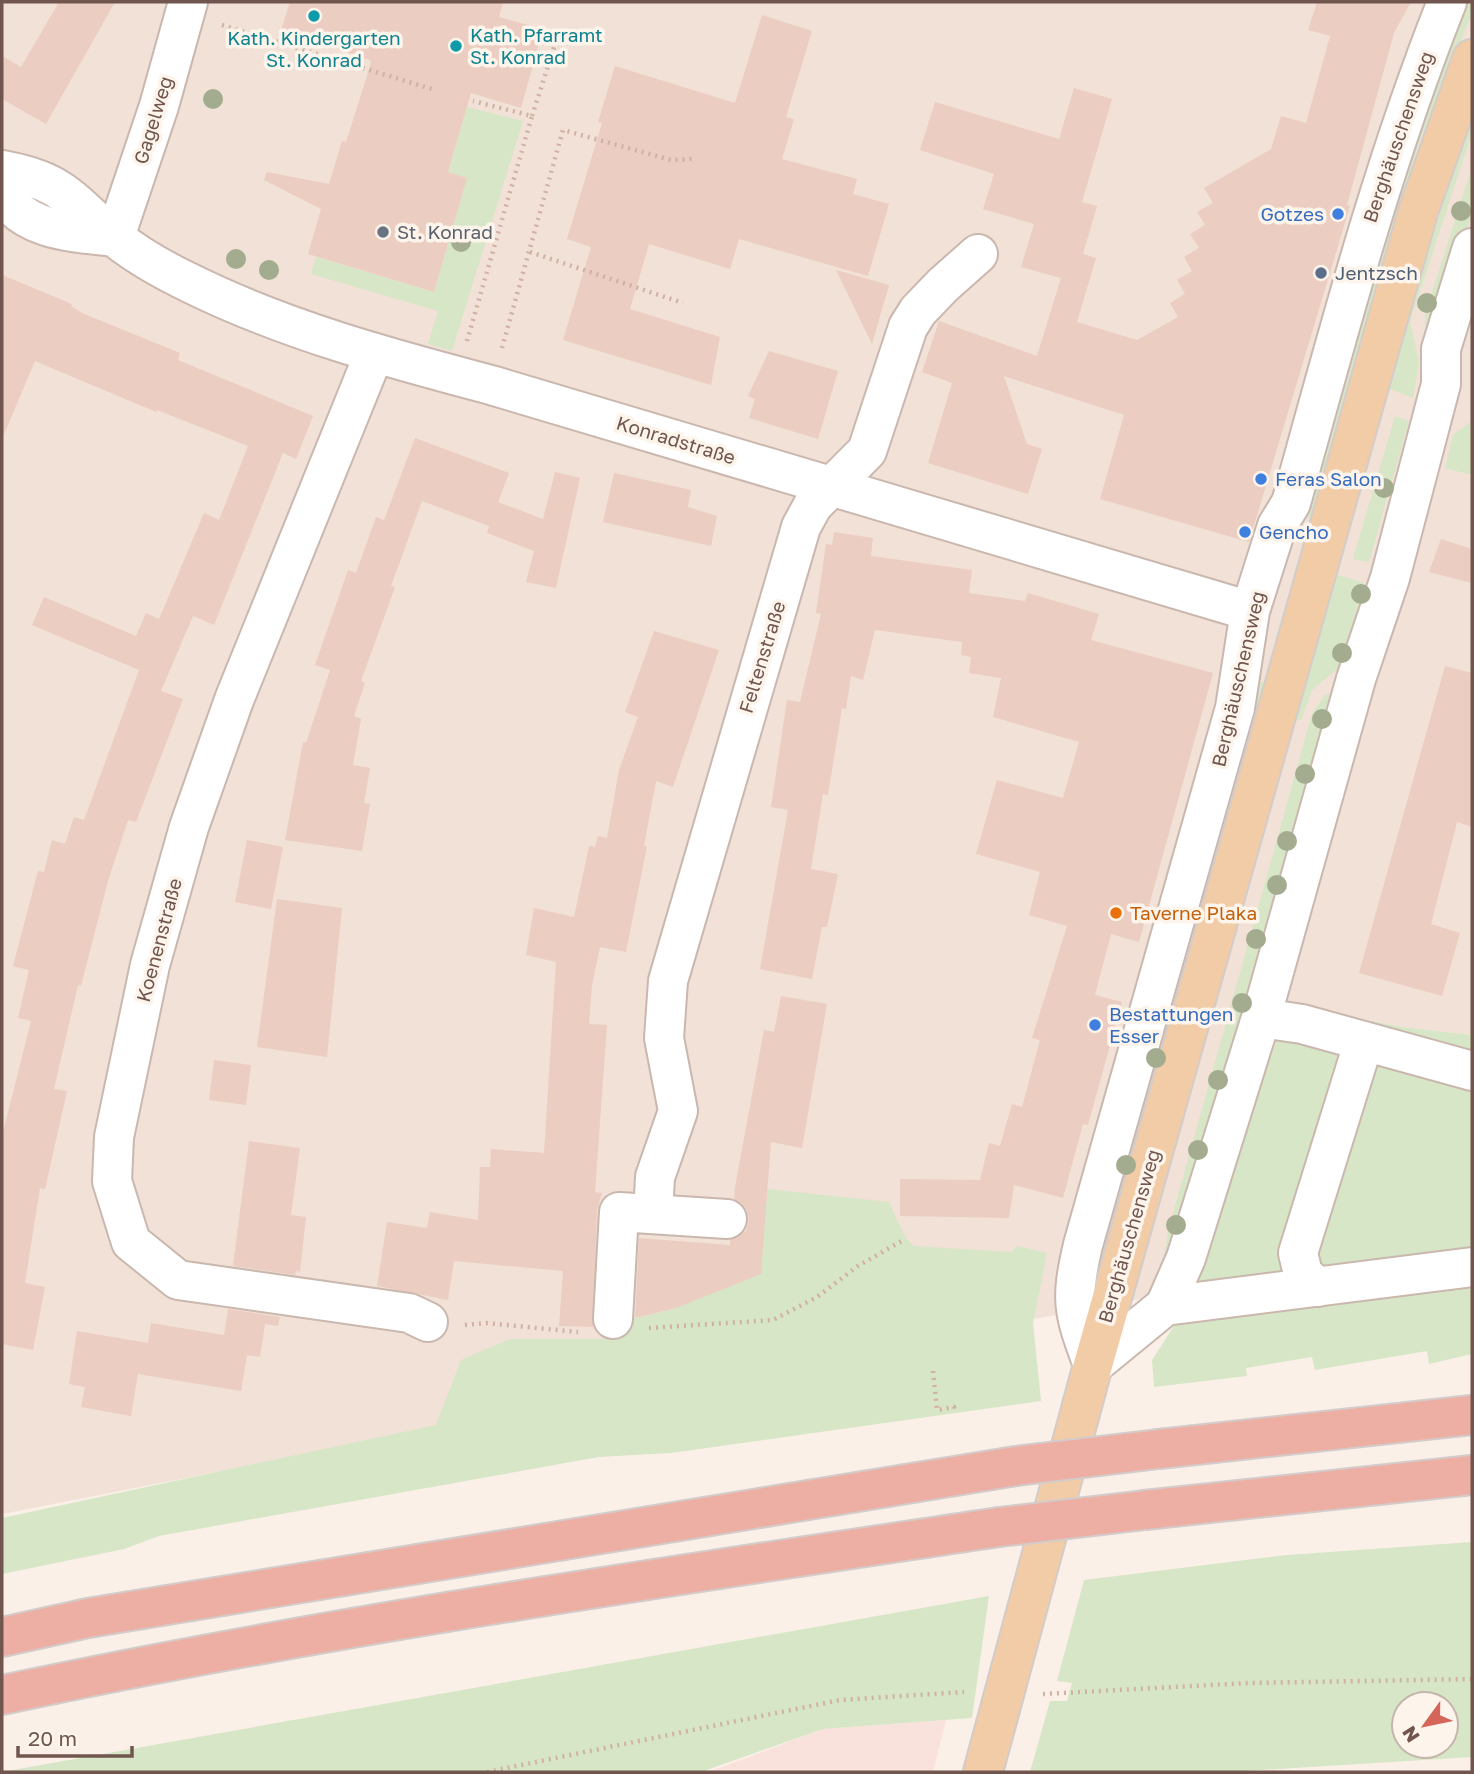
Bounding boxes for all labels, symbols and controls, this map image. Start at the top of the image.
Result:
marker: Kath. Kindergarten St. Konrad [306,8,322,24]
place label: Kath. Pfarramt St. Konrad [470,23,603,68]
place label: Kath. Kindergarten St. Konrad [227,26,401,71]
marker: Kath. Pfarramt St. Konrad [448,38,464,54]
street label: Berghäuschensweg [1357,48,1438,225]
street label: Gagelweg [128,73,177,167]
place label: Gotzes [1260,202,1324,225]
marker: Gotzes [1330,206,1346,222]
place label: St. Konrad [397,220,493,243]
marker: St. Konrad [375,224,391,240]
place label: Jentzsch [1335,261,1418,284]
marker: Jentzsch [1313,265,1329,281]
street label: Konradstraße [614,411,738,469]
place label: Feras Salon [1275,467,1382,490]
marker: Feras Salon [1253,471,1269,487]
place label: Gencho [1259,520,1329,543]
marker: Gencho [1237,524,1253,540]
street label: Berghäuschensweg [1206,589,1269,769]
street label: Feltenstraße [734,598,789,716]
street label: Koenenstraße [131,875,186,1004]
place label: Taverne Plaka [1130,901,1257,924]
marker: Taverne Plaka [1108,905,1124,921]
place label: Bestattungen Esser [1109,1002,1234,1047]
marker: Bestattungen Esser [1087,1017,1103,1033]
street label: Berghäuschensweg [1093,1146,1164,1325]
north arrow [1390,1690,1460,1760]
scale bar [18,1714,131,1758]
text: N [1397,1722,1424,1747]
text: 20 m [28,1725,77,1751]

